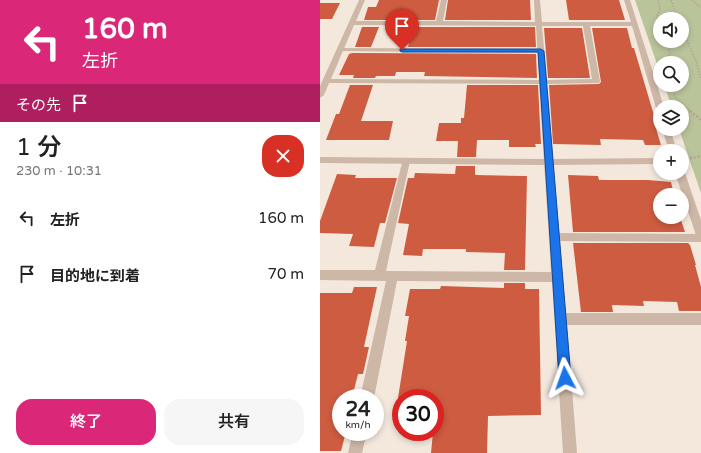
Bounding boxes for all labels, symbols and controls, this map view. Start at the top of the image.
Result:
pin [385,9,419,50]
text: 160 m [82,12,168,46]
map controls [653,12,689,224]
button: sound [653,12,689,48]
icon: arrive [391,15,413,37]
icon: left [16,16,68,68]
text: 左折 [82,50,118,72]
button: search [653,56,689,92]
icon: arrive [69,92,91,114]
text: その先 [16,96,61,114]
button: layers [653,100,689,136]
text: 1 分 [16,133,61,162]
button: close [262,135,304,177]
button: + [653,144,689,180]
text: 230 m · 10:31 [16,163,102,179]
button: − [653,188,689,224]
icon: left [16,207,38,229]
text: 160 m [258,209,304,227]
text: 左折 [50,211,80,229]
icon: arrive [16,263,38,285]
text: 70 m [267,265,304,283]
text: 目的地に到着 [50,267,140,285]
position arrow [544,357,586,399]
speed limit sign: 30 [392,389,444,441]
text: 24 [345,398,371,422]
button: 終了 [16,399,156,445]
button: 共有 [164,399,304,445]
text: km/h [345,419,371,431]

